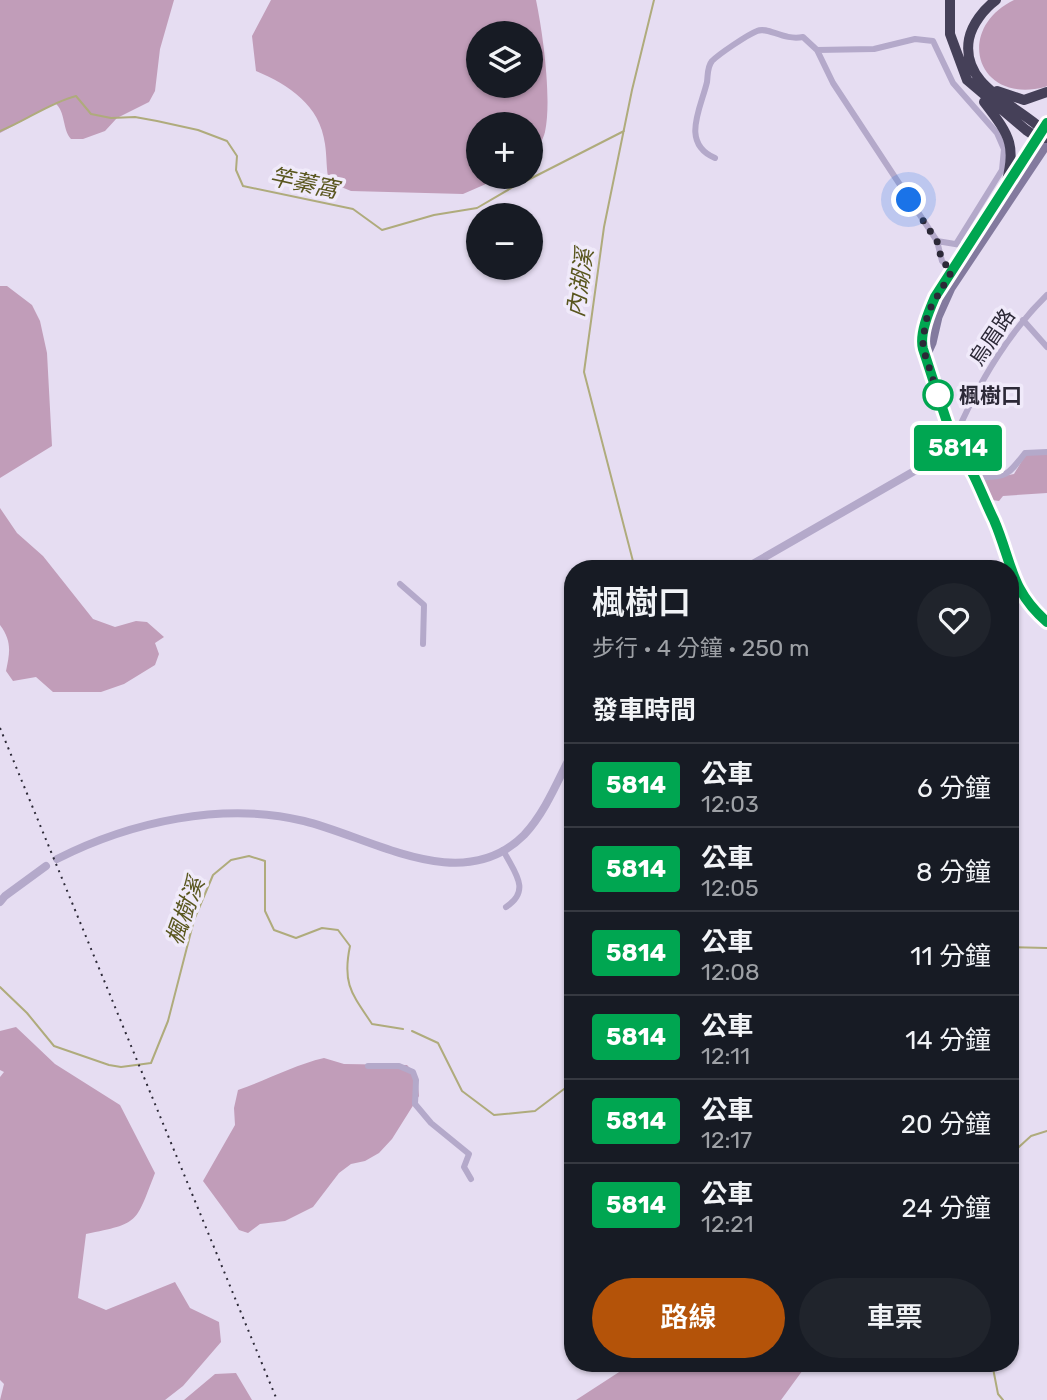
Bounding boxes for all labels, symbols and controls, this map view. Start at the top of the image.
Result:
map controls [466,21,543,280]
button: layers [466,21,543,98]
button: + [466,112,543,189]
water label: 竿蓁窩 [267,162,345,205]
your location [891,182,926,217]
button: − [466,203,543,280]
water label: 內湖溪 [561,244,599,319]
street label: 烏眉路 [964,304,1020,370]
marker: 楓樹口 [923,380,953,410]
place label: 楓樹口 [959,383,1022,408]
line badge: 5814 [909,425,1007,471]
text: 5814 [928,434,988,462]
text: 楓樹口 [592,583,691,622]
button: heart [917,583,991,657]
text: 步行 · 4 分鐘 · 250 m [592,634,810,662]
text: 發車時間 [592,695,696,726]
text: 公車 [701,759,753,790]
text: 5814 [606,771,666,799]
text: 6 分鐘 [917,773,991,804]
text: 12:03 [701,790,759,818]
text: 公車 [701,843,753,874]
text: 5814 [606,855,666,883]
text: 8 分鐘 [916,857,991,888]
water label: 楓樹溪 [160,871,211,948]
text: 12:05 [701,874,759,902]
text: 公車 [701,927,753,958]
text: 5814 [606,939,666,967]
text: 11 分鐘 [910,941,991,972]
text: 12:08 [701,958,760,986]
text: 公車 [701,1011,753,1042]
text: 5814 [606,1023,666,1051]
text: 14 分鐘 [905,1025,991,1056]
text: 12:11 [701,1042,750,1070]
text: 公車 [701,1095,753,1126]
text: 5814 [606,1107,666,1135]
text: 20 分鐘 [901,1109,991,1140]
text: 12:17 [701,1126,752,1154]
text: 公車 [701,1179,753,1210]
text: 5814 [606,1191,666,1219]
text: 24 分鐘 [901,1193,991,1224]
text: 12:21 [701,1210,754,1238]
button: 路線 [592,1278,785,1358]
button: 車票 [799,1278,991,1358]

